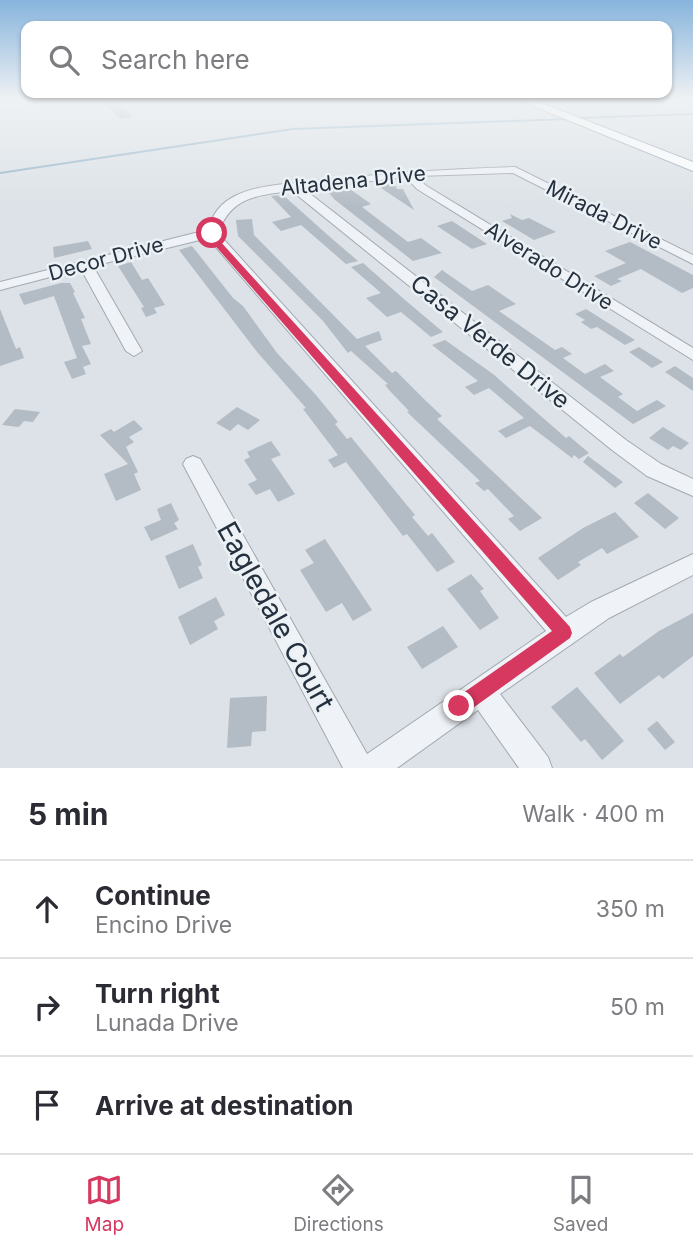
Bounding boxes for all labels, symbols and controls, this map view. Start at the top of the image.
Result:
search box [21,21,672,98]
icon: search [45,41,83,79]
text: Search here [101,44,250,75]
street label: Altadena Drive [279,160,427,201]
street label: Mirada Drive [542,175,666,254]
street label: Alverado Drive [481,216,618,315]
route start [196,217,227,248]
street label: Decor Drive [46,231,166,286]
street label: Casa Verde Drive [405,268,576,415]
street label: Eagledale Court [210,516,342,716]
route end [443,690,474,721]
text: 5 min [28,796,108,832]
text: Walk · 400 m [522,800,665,828]
text: Continue [95,880,211,911]
icon: ahead [28,890,66,928]
text: 350 m [596,895,665,923]
text: Encino Drive [95,911,232,939]
text: Turn right [95,978,220,1009]
icon: right [28,988,66,1026]
text: 50 m [610,993,665,1021]
text: Lunada Drive [95,1009,239,1037]
icon: arrive [28,1086,66,1124]
text: Arrive at destination [95,1090,354,1121]
tab: Map [85,1171,124,1236]
tab: Directions [293,1171,384,1236]
tab: Saved [553,1171,608,1236]

